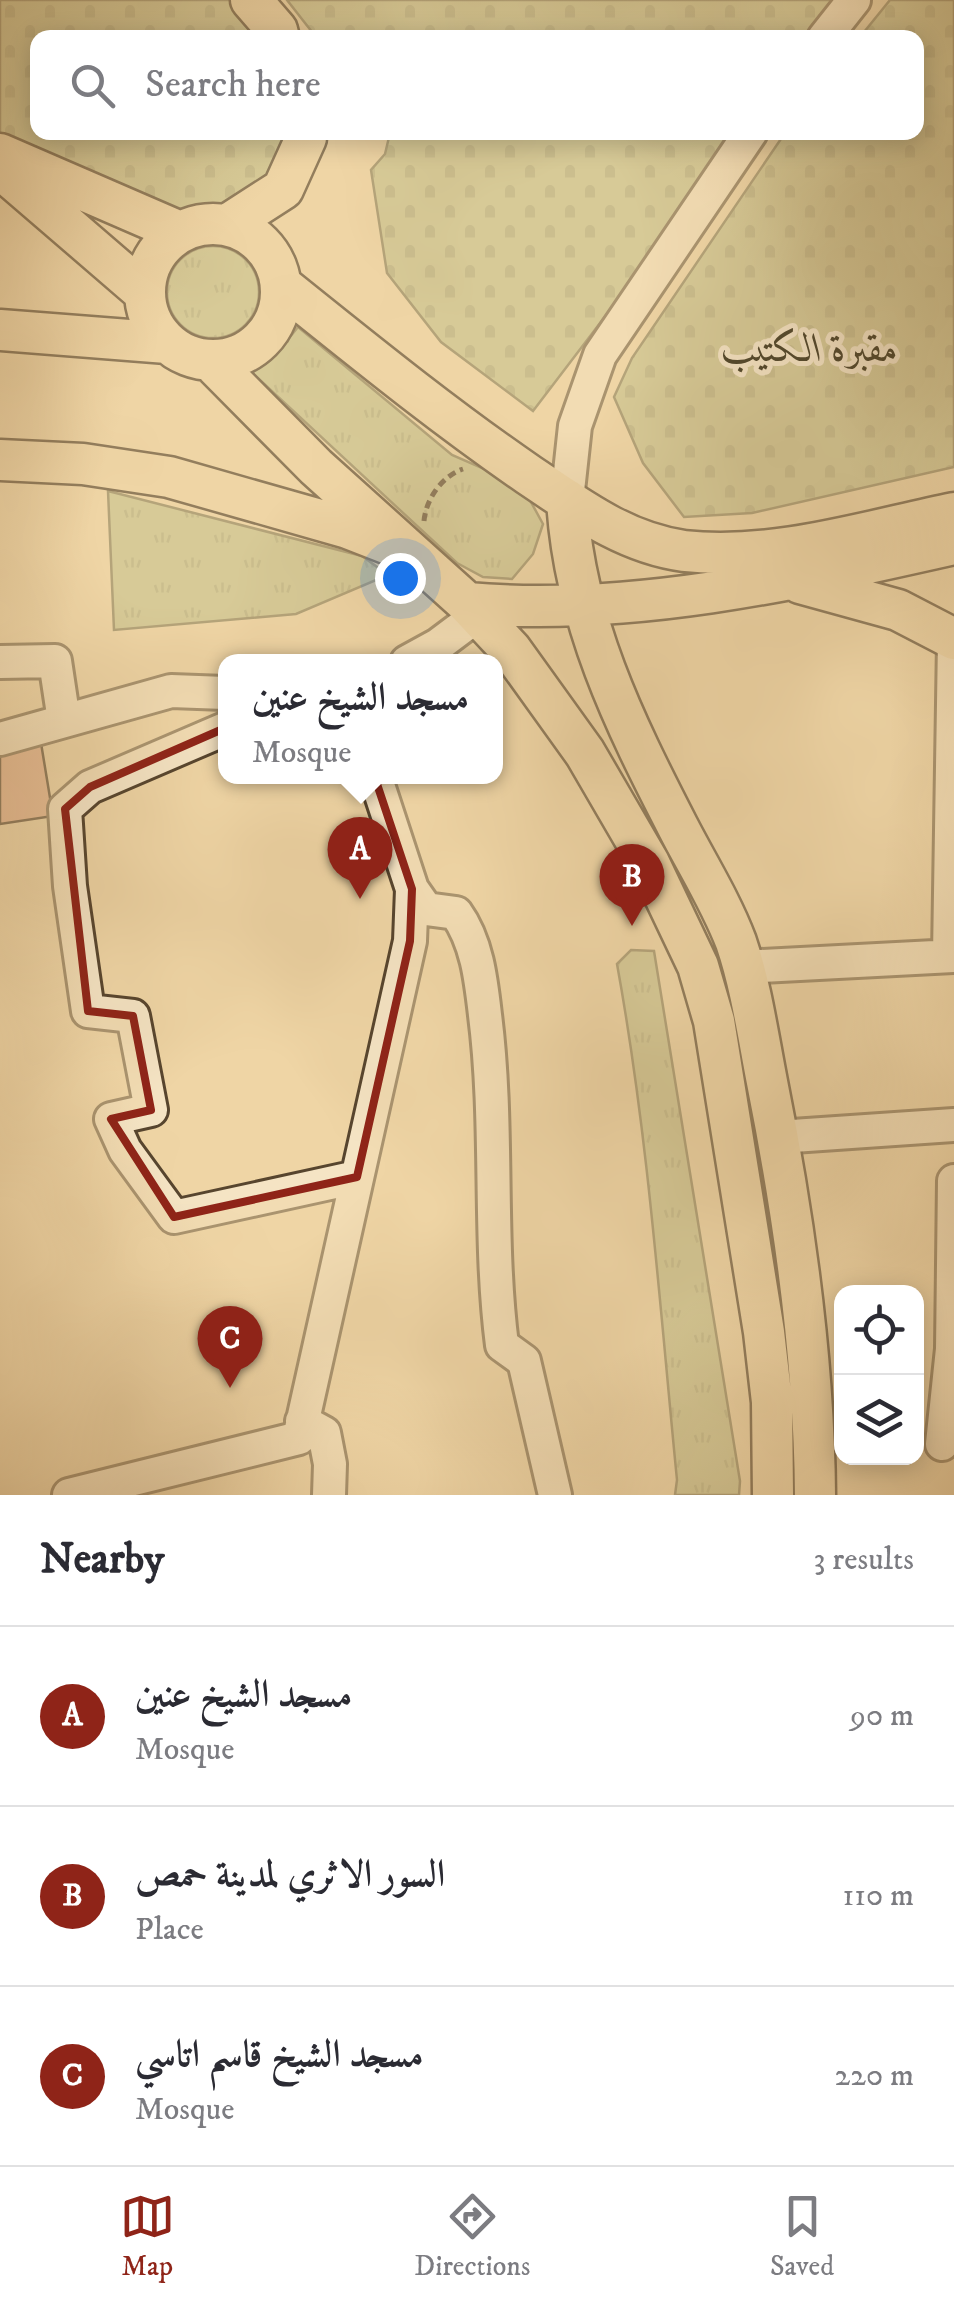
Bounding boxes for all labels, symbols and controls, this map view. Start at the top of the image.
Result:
search box [30,30,924,140]
icon: search [65,58,120,113]
text: Search here [145,61,321,109]
park label: مقبرة الكتيب [721,325,899,375]
your location [375,553,426,604]
popup [218,654,503,784]
text: مسجد الشيخ عنين [252,674,469,722]
text: Mosque [252,733,351,773]
pin: A [328,816,392,899]
pin: B [600,844,664,926]
map controls [834,1285,924,1465]
button: locate [834,1285,924,1375]
pin: C [198,1306,262,1388]
button: layers [834,1375,924,1465]
text: Nearby [40,1534,164,1586]
text: 3 results [813,1540,914,1580]
text: مسجد الشيخ عنين [135,1671,352,1719]
text: A [62,1696,83,1736]
text: 90 m [850,1696,914,1736]
text: Mosque [135,1730,235,1770]
text: السور الاثري لمدينة حمص [135,1851,445,1899]
text: B [62,1876,83,1916]
text: 110 m [842,1876,914,1916]
text: Place [135,1910,204,1950]
text: مسجد الشيخ قاسم اتاسي [135,2031,423,2079]
text: C [62,2056,83,2096]
text: 220 m [834,2056,914,2096]
text: Mosque [135,2090,235,2130]
tab: Map [120,2189,175,2284]
tab: Directions [414,2189,530,2284]
tab: Saved [770,2189,834,2284]

